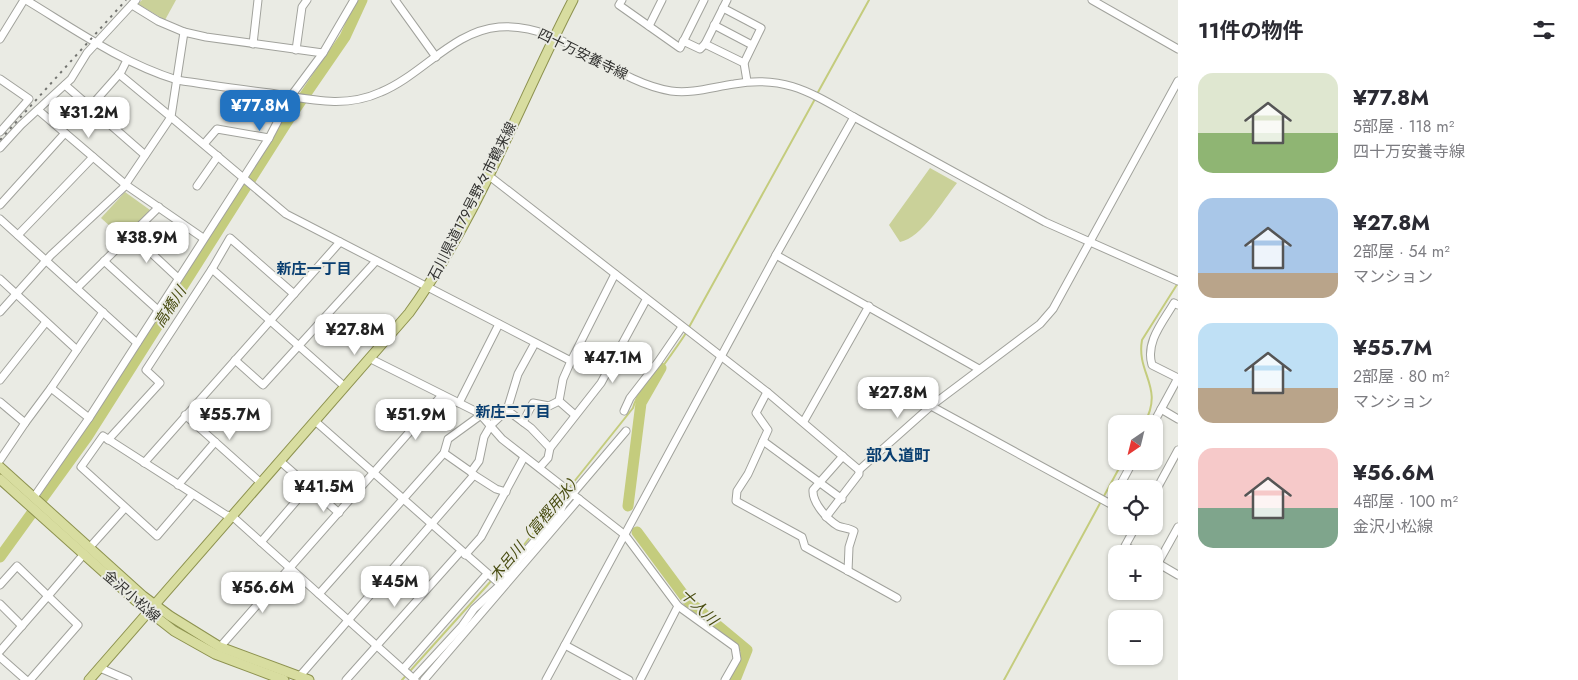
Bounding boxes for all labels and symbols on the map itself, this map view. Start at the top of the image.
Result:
street label: 四十万安養寺線 [535,24,631,84]
pin: ¥77.8M [219,90,301,132]
pin: ¥31.2M [48,96,130,139]
street label: 石川県道179号野々市鶴来線 [423,118,521,284]
pin: ¥38.9M [106,222,188,264]
district label: 新庄一丁目 [276,258,352,280]
water label: 高橋川 [149,280,193,332]
pin: ¥27.8M [314,314,396,356]
pin: ¥47.1M [572,342,654,384]
pin: ¥27.8M [857,376,939,419]
pin: ¥55.7M [189,398,271,441]
pin: ¥51.9M [375,398,457,441]
district label: 新庄二丁目 [475,401,551,423]
north arrow [1108,415,1162,470]
district label: 部入道町 [866,444,930,467]
water label: 木呂川（富樫用水） [484,468,588,586]
pin: ¥41.5M [283,470,365,513]
street label: 金沢小松線 [99,565,165,627]
pin: ¥45M [365,566,425,608]
pin: ¥56.6M [222,572,304,614]
water label: 十人川 [675,583,724,632]

